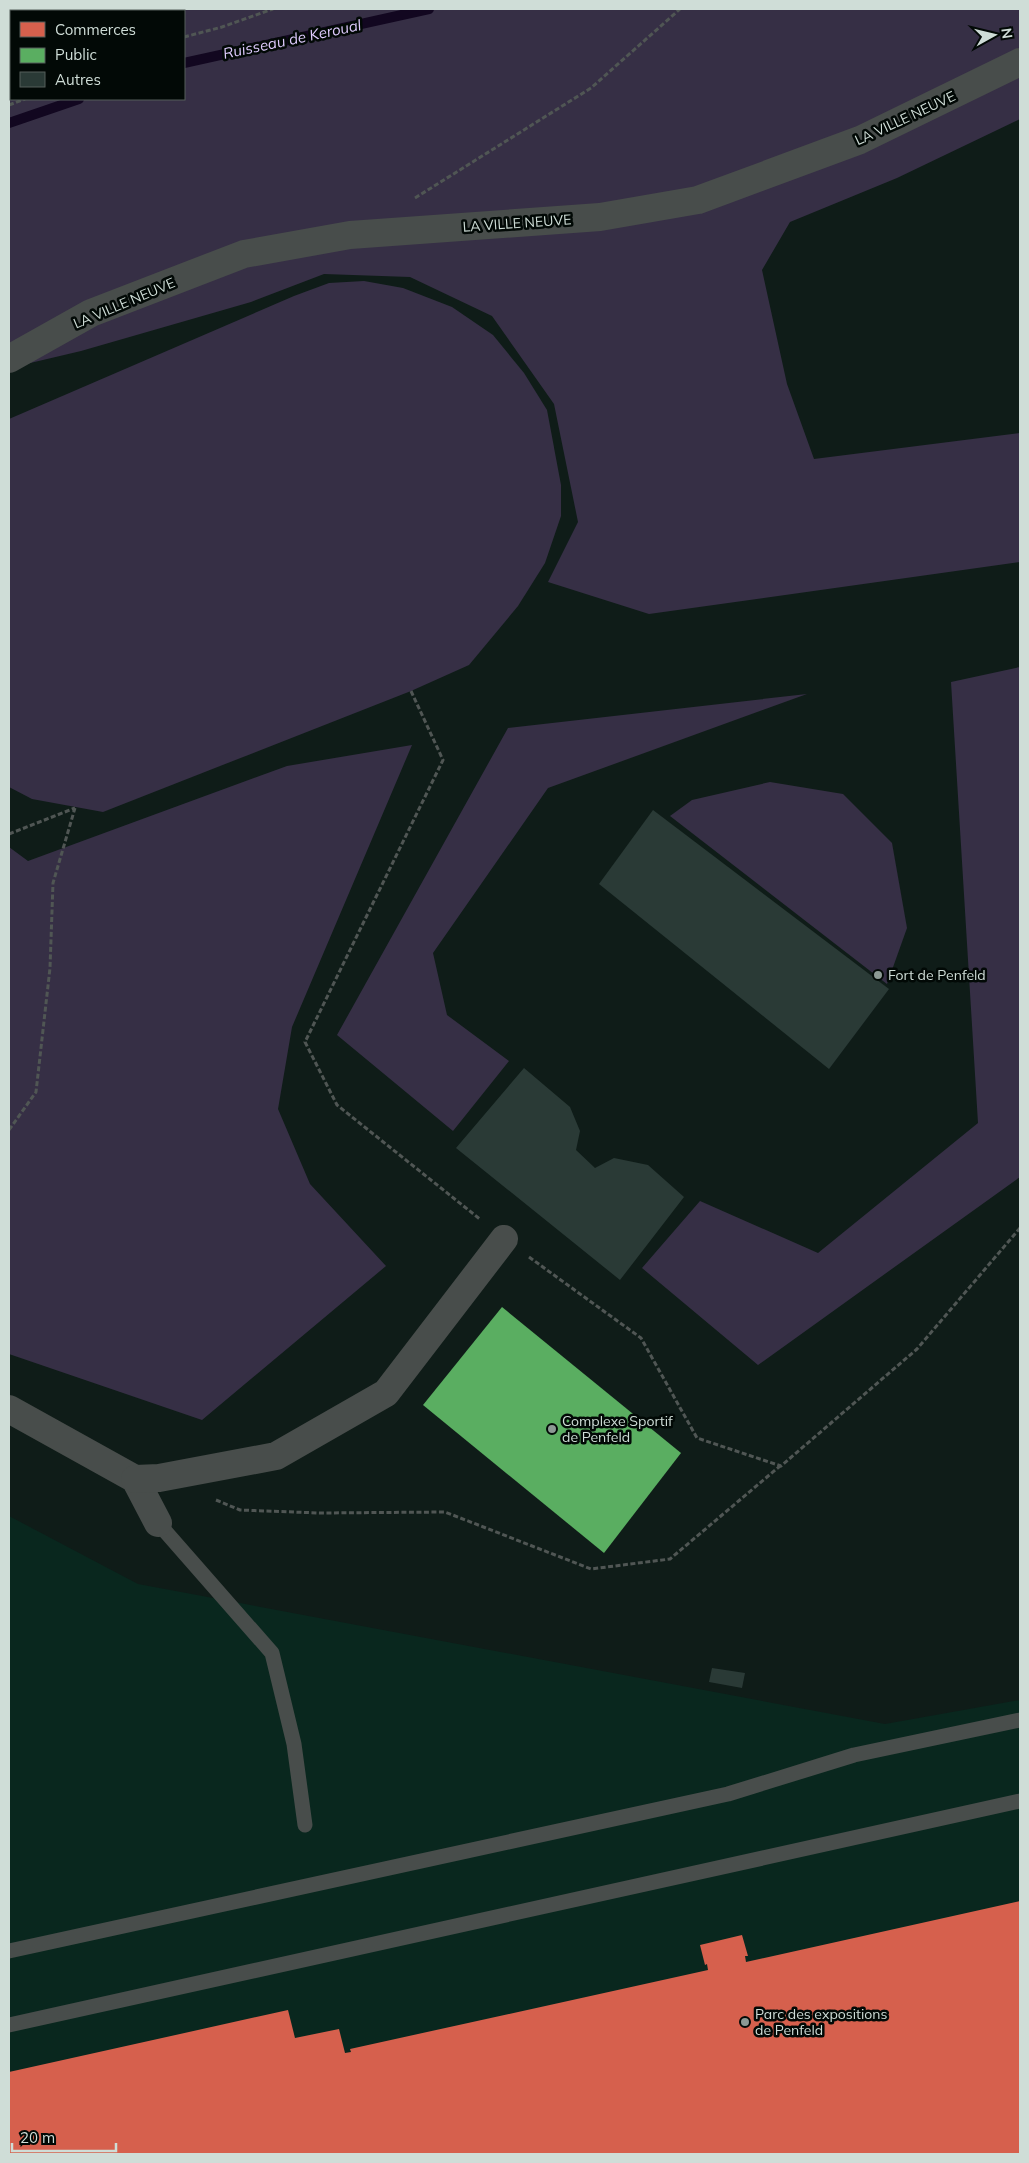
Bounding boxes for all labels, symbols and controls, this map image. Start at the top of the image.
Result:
legend [10,10,185,100]
north arrow [969,10,1019,60]
water label: Ruisseau de Keroual [221,15,363,63]
text: Commerces [55,20,136,39]
text: N [997,27,1017,40]
text: Public [55,45,97,64]
text: Autres [55,70,101,89]
street label: LA VILLE NEUVE [852,87,958,149]
street label: LA VILLE NEUVE [462,210,572,236]
street label: LA VILLE NEUVE [70,273,178,333]
place label: Fort de Penfeld [888,966,986,984]
marker: Fort de Penfeld [872,969,884,981]
place label: Complexe Sportif de Penfeld [562,1412,673,1446]
marker: Complexe Sportif de Penfeld [546,1423,558,1435]
place label: Parc des expositions de Penfeld [755,2005,888,2039]
marker: Parc des expositions de Penfeld [739,2016,751,2028]
scale bar [12,2120,116,2152]
text: 20 m [20,2128,55,2147]

